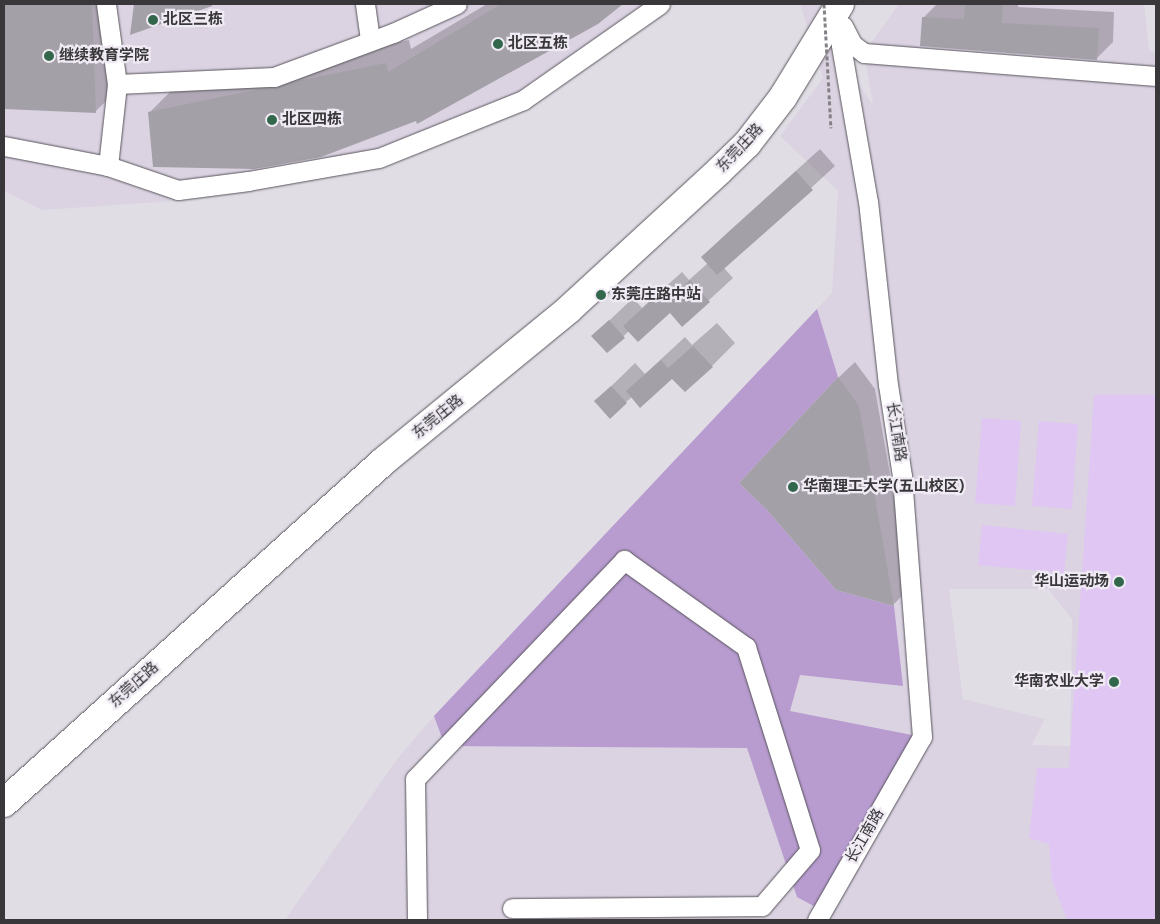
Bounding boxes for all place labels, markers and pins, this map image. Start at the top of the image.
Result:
place label: 北区三栋 [163,11,223,29]
marker: 北区三栋 [147,14,159,26]
place label: 北区五栋 [508,35,568,53]
marker: 北区五栋 [492,38,504,50]
place label: 继续教育学院 [59,47,149,65]
marker: 继续教育学院 [43,50,55,62]
place label: 北区四栋 [282,111,342,129]
marker: 北区四栋 [266,114,278,126]
place label: 东莞庄路中站 [611,286,701,304]
marker: 东莞庄路中站 [595,289,607,301]
place label: 华南理工大学(五山校区) [803,478,964,496]
marker: 华南理工大学(五山校区) [787,481,799,493]
place label: 华山运动场 [1034,573,1109,591]
marker: 华山运动场 [1113,576,1125,588]
place label: 华南农业大学 [1014,673,1104,691]
marker: 华南农业大学 [1108,676,1120,688]

